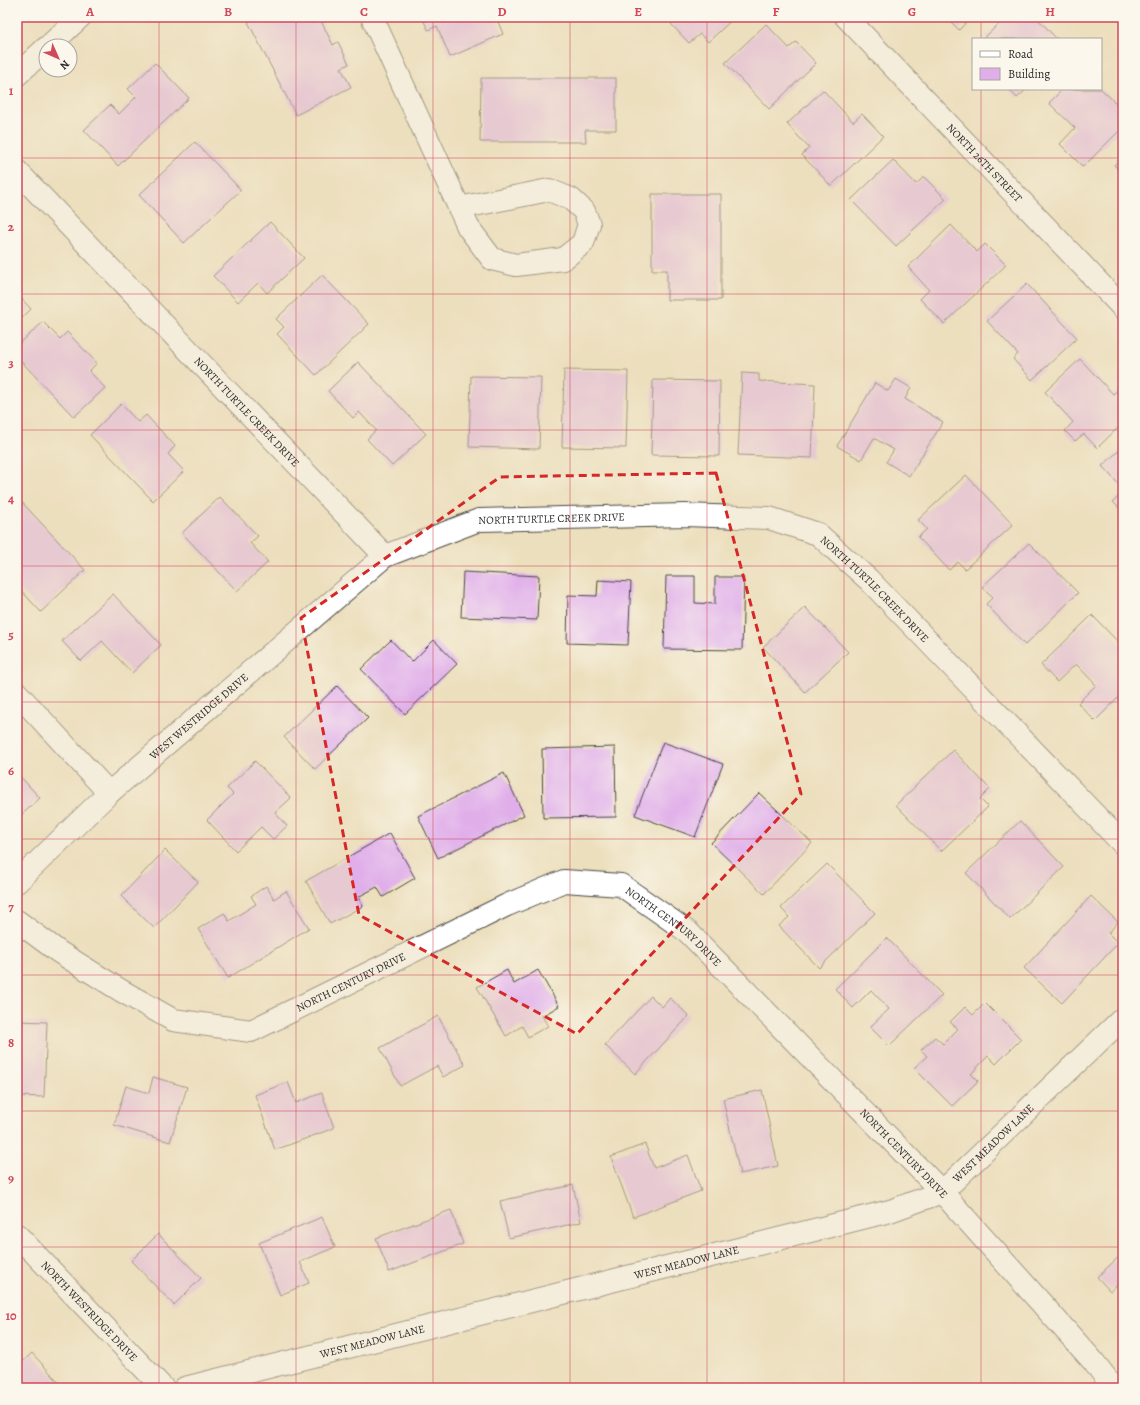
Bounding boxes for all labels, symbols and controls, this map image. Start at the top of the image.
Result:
text: A [85,3,95,20]
text: B [224,3,232,20]
text: C [360,3,368,20]
text: D [497,3,507,20]
text: E [634,3,642,20]
text: F [773,3,780,20]
text: G [908,3,916,20]
text: H [1045,3,1055,20]
north arrow [38,38,78,78]
legend [972,38,1102,90]
text: Road [1008,46,1034,62]
text: N [57,57,73,73]
text: Building [1008,66,1050,82]
text: 1 [9,82,14,99]
street label: NORTH 26TH STREET [943,120,1025,205]
text: 2 [8,218,15,235]
text: 3 [8,354,14,371]
street label: NORTH TURTLE CREEK DRIVE [191,354,303,470]
text: 4 [8,490,14,507]
street label: NORTH TURTLE CREEK DRIVE [478,509,625,528]
street label: NORTH TURTLE CREEK DRIVE [817,533,932,646]
text: 5 [8,626,14,643]
street label: WEST WESTRIDGE DRIVE [146,670,251,764]
text: 6 [8,762,14,779]
street label: NORTH CENTURY DRIVE [622,883,725,970]
text: 7 [8,898,14,915]
street label: NORTH CENTURY DRIVE [294,949,408,1016]
text: 8 [8,1034,14,1051]
street label: WEST MEADOW LANE [949,1101,1037,1187]
street label: NORTH CENTURY DRIVE [856,1105,951,1202]
text: 9 [8,1170,14,1187]
street label: WEST MEADOW LANE [632,1242,740,1283]
street label: NORTH WESTRIDGE DRIVE [38,1258,141,1365]
text: 10 [5,1307,17,1324]
street label: WEST MEADOW LANE [317,1321,426,1362]

